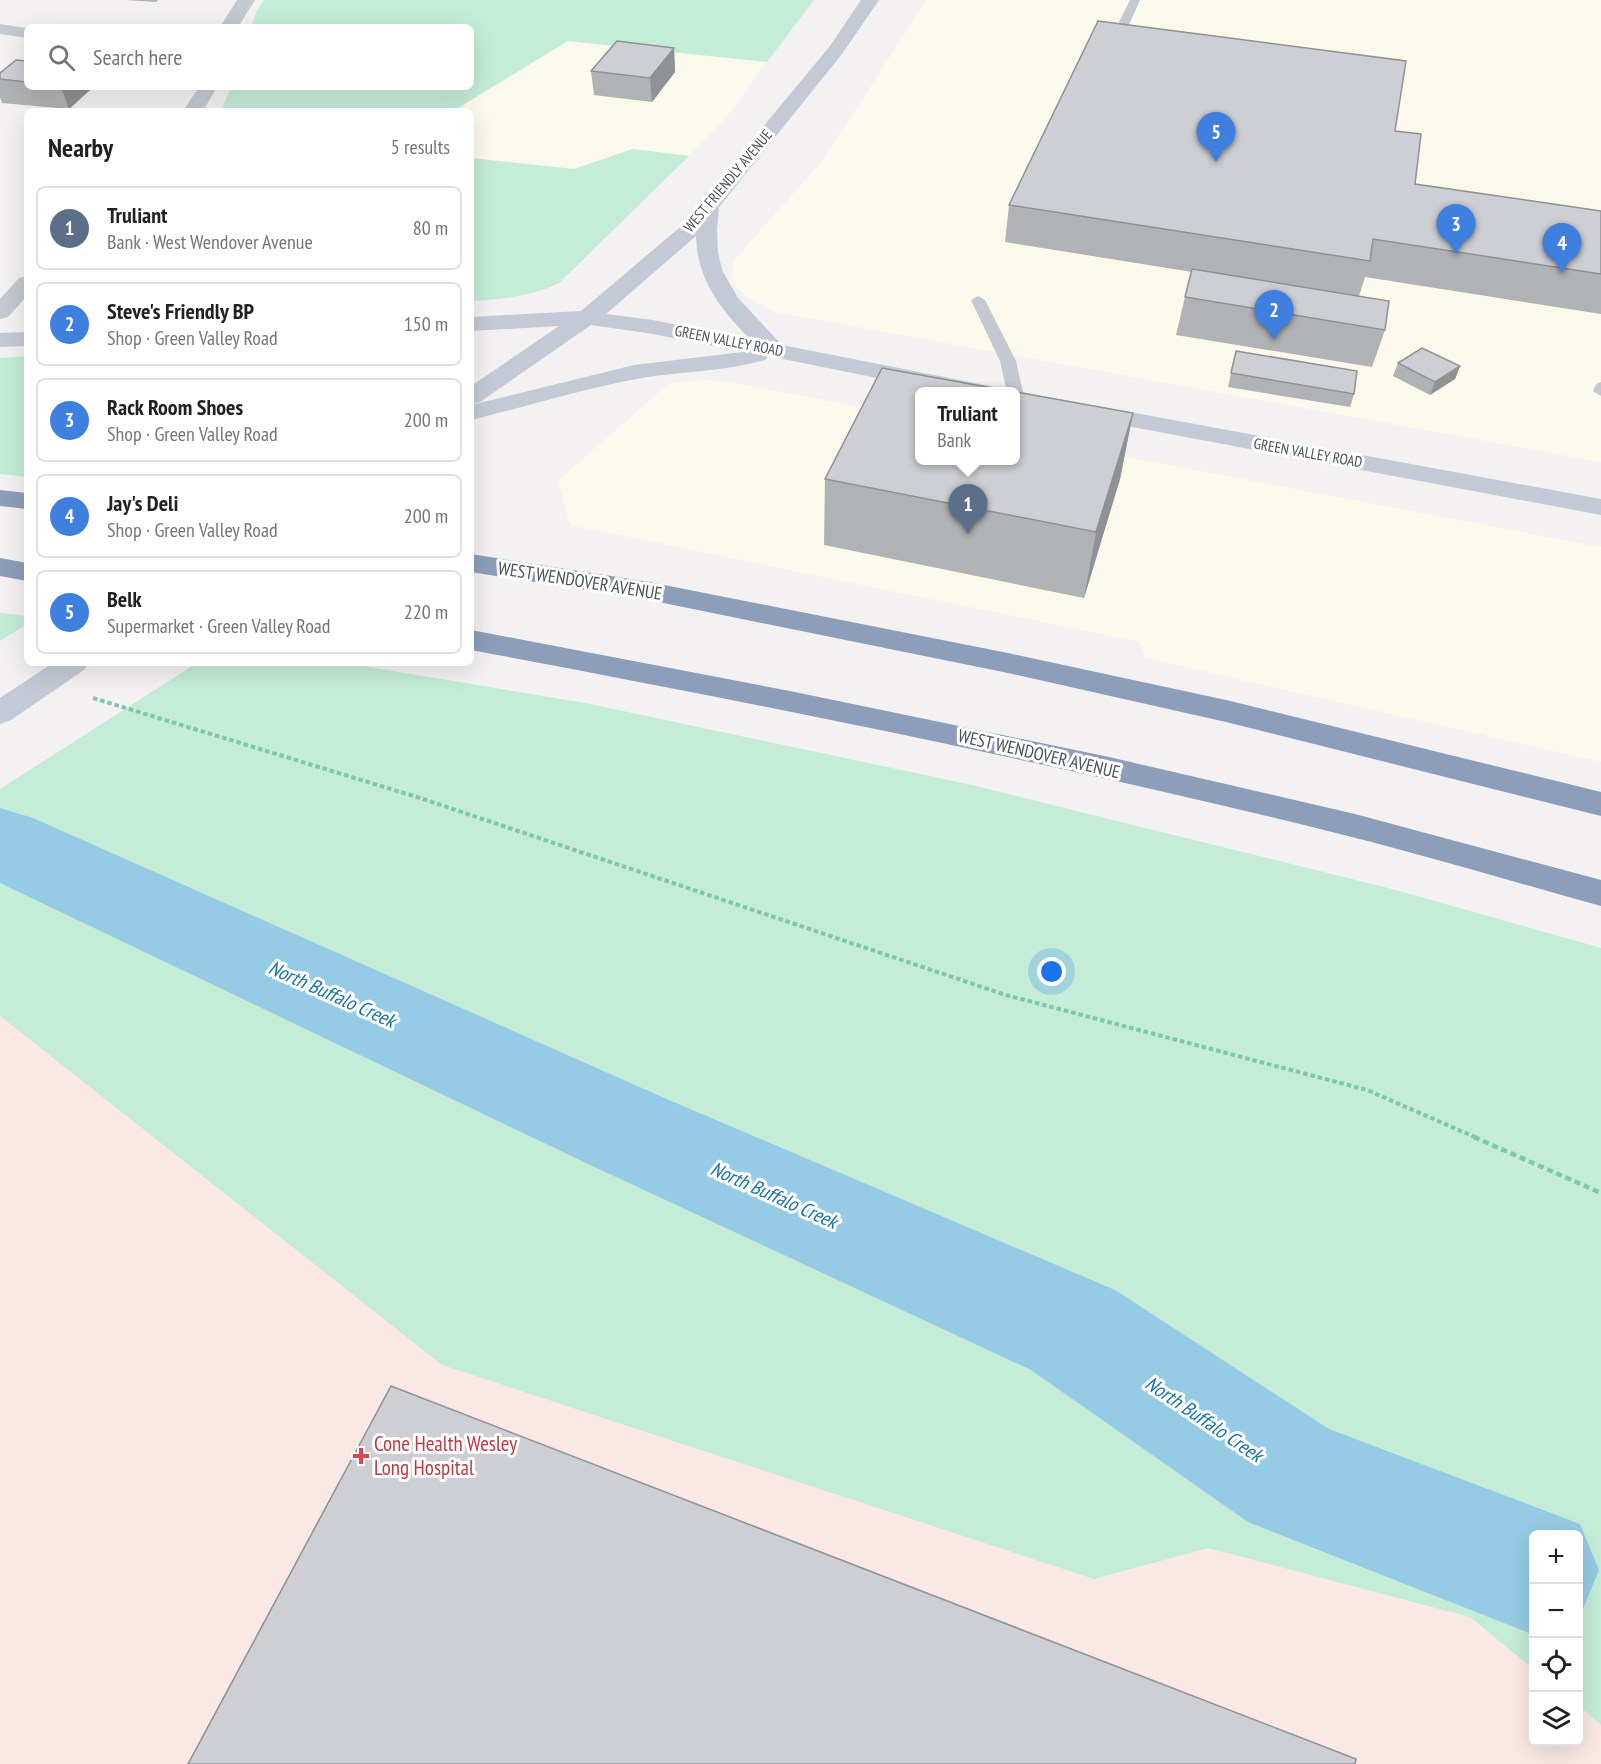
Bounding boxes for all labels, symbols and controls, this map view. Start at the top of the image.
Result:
search box [24,24,474,90]
icon: search [45,41,78,74]
text: Search here [93,43,182,71]
pin: 5 [1196,112,1236,162]
street label: WEST FRIENDLY AVENUE [679,126,776,236]
text: Nearby [48,131,113,164]
text: 5 results [391,134,450,160]
text: Truliant [107,201,167,229]
pin: 3 [1436,204,1476,254]
text: 1 [65,215,74,241]
text: 80 m [413,215,448,241]
pin: 4 [1542,224,1582,273]
text: Bank · West Wendover Avenue [107,229,313,255]
pin: 2 [1254,290,1294,340]
text: Steve's Friendly BP [107,297,254,325]
text: 2 [65,311,74,337]
text: 150 m [404,311,448,337]
street label: GREEN VALLEY ROAD [673,321,785,360]
text: Shop · Green Valley Road [107,325,278,351]
popup [915,387,1020,465]
text: Rack Room Shoes [107,393,243,421]
text: Truliant [937,399,998,427]
text: 3 [65,407,74,433]
text: 200 m [404,407,448,433]
text: Shop · Green Valley Road [107,421,278,447]
text: Bank [937,427,971,453]
street label: GREEN VALLEY ROAD [1252,434,1364,471]
pin: 1 [948,484,988,534]
text: Jay's Deli [107,489,178,517]
text: 4 [65,503,74,529]
text: 200 m [404,503,448,529]
text: Shop · Green Valley Road [107,517,278,543]
street label: WEST WENDOVER AVENUE [496,556,664,605]
text: Belk [107,585,142,613]
text: 5 [65,599,74,625]
text: 220 m [404,599,448,625]
text: Supermarket · Green Valley Road [107,613,330,639]
street label: WEST WENDOVER AVENUE [956,724,1122,783]
water label: North Buffalo Creek [264,954,402,1035]
your location [1037,957,1066,986]
water label: North Buffalo Creek [706,1155,844,1236]
water label: North Buffalo Creek [1140,1370,1270,1469]
place label: Cone Health Wesley Long Hospital [374,1430,517,1481]
marker: Cone Health Wesley Long Hospital [352,1447,370,1465]
map controls [1529,1530,1583,1746]
button: + [1529,1530,1583,1584]
button: − [1529,1584,1583,1638]
button: locate [1529,1638,1583,1692]
button: layers [1529,1692,1583,1746]

